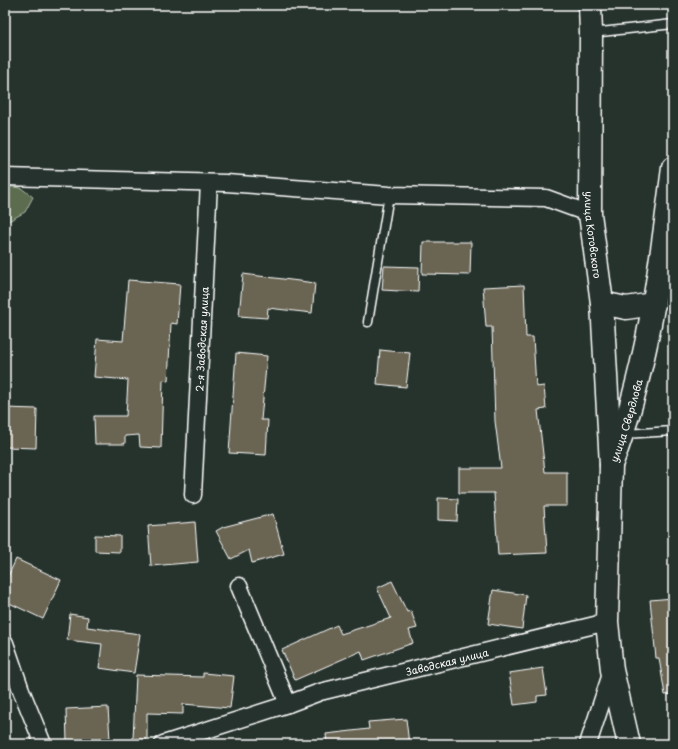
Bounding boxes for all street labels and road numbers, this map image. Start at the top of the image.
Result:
street label: улица Котовского [582,191,606,280]
street label: 2-я Заводская улица [191,286,211,392]
street label: улица Свердлова [605,377,645,464]
street label: Заводская улица [404,644,490,678]

